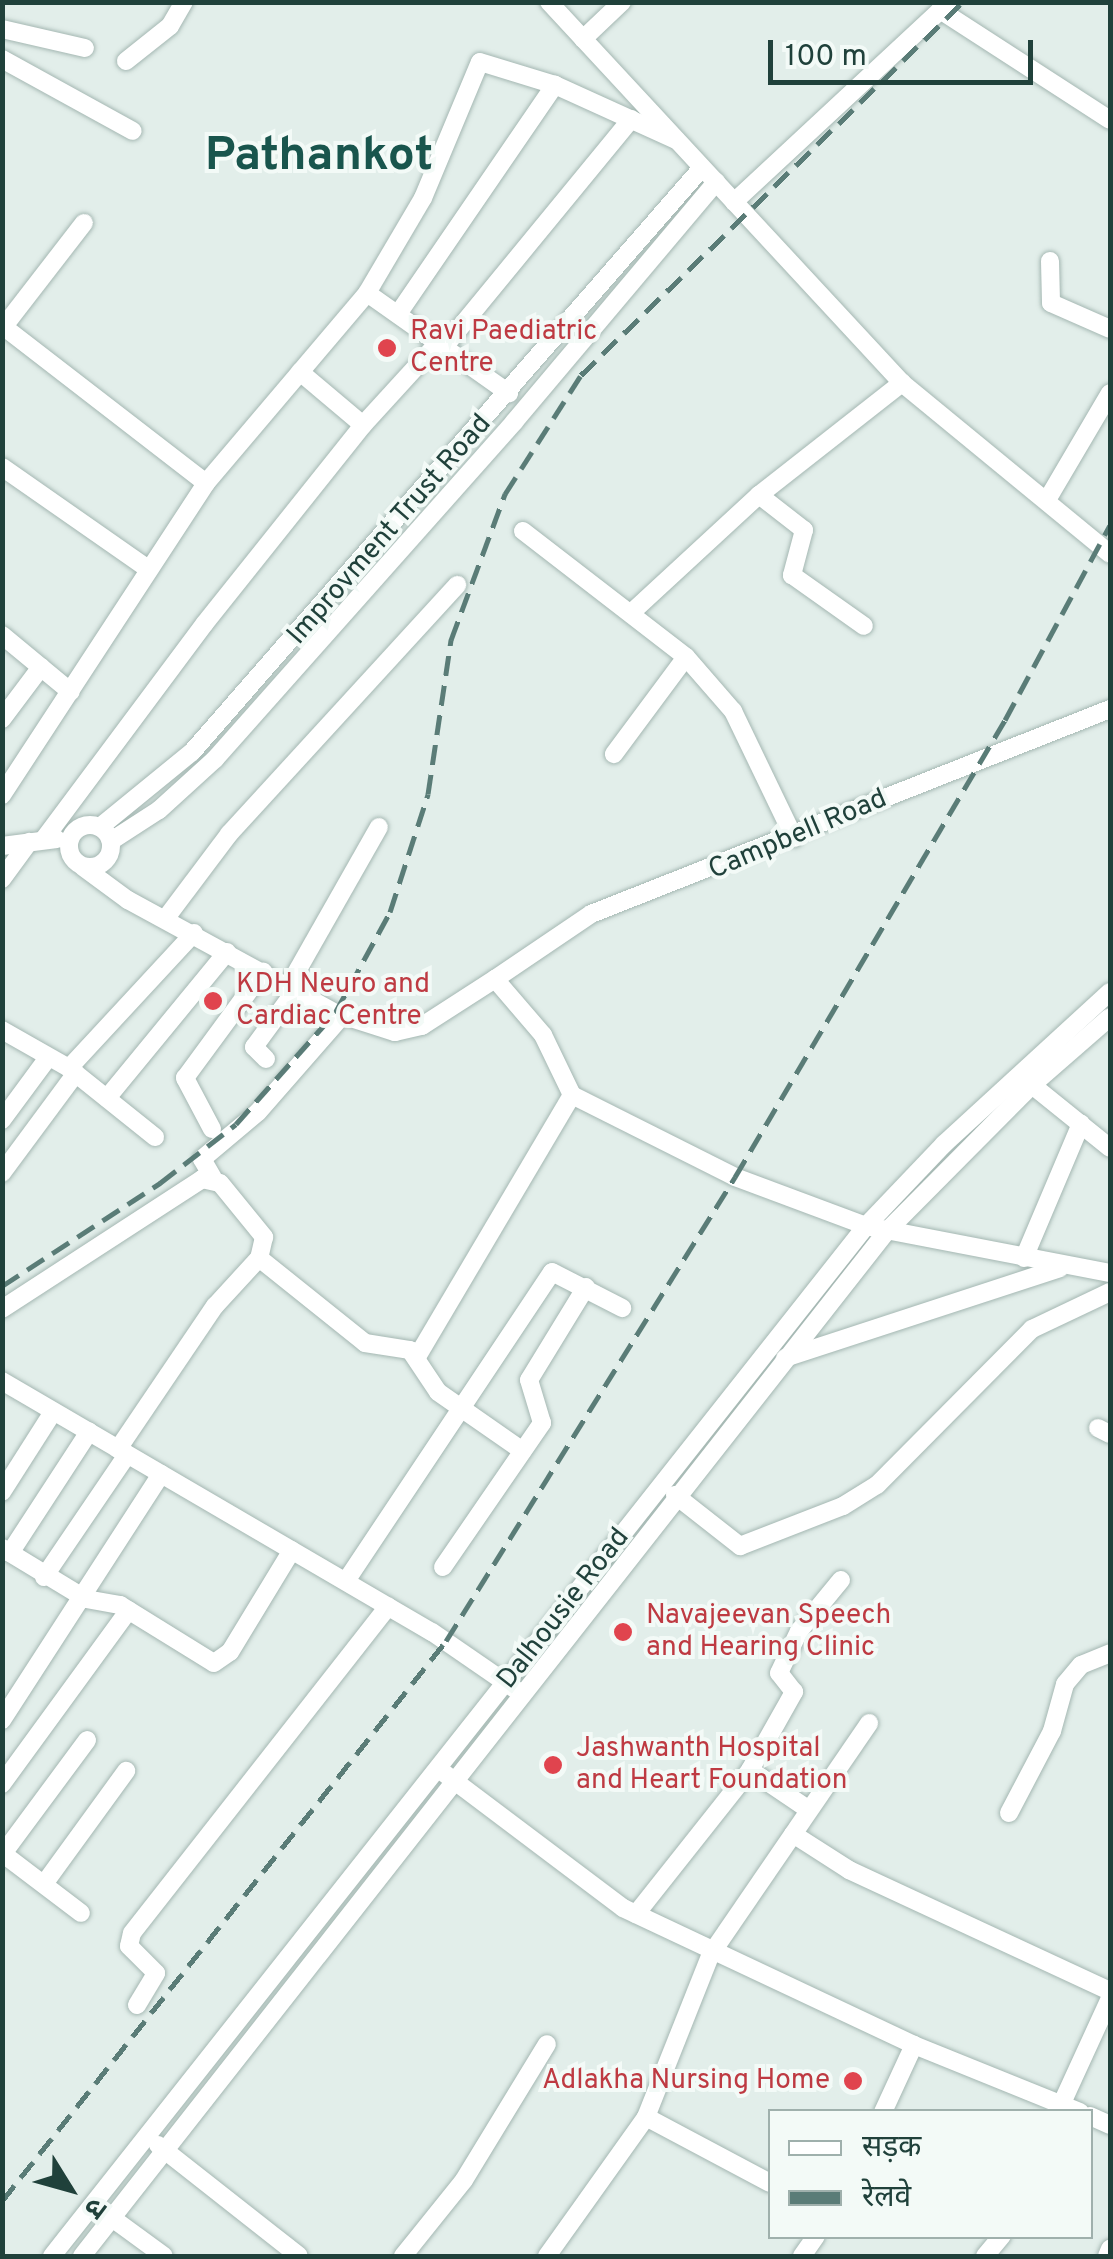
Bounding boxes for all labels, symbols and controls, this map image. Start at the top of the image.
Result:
scale bar [773,20,1038,82]
text: 100 m [785,39,867,76]
district label: Pathankot [205,129,433,187]
place label: Ravi Paediatric Centre [410,315,597,381]
marker: Ravi Paediatric Centre [374,335,400,361]
street label: Improvment Trust Road [281,408,499,652]
street label: Campbell Road [704,782,892,888]
place label: KDH Neuro and Cardiac Centre [236,968,430,1034]
marker: KDH Neuro and Cardiac Centre [200,988,226,1014]
street label: Dalhousie Road [491,1522,637,1696]
place label: Navajeevan Speech and Hearing Clinic [646,1599,891,1665]
marker: Navajeevan Speech and Hearing Clinic [610,1619,636,1645]
place label: Jashwanth Hospital and Heart Foundation [576,1732,847,1798]
marker: Jashwanth Hospital and Heart Foundation [540,1752,566,1778]
place label: Adlakha Nursing Home [542,2064,830,2098]
marker: Adlakha Nursing Home [840,2068,866,2094]
legend [768,2109,1093,2239]
text: सड़क [862,2130,921,2167]
north arrow [20,2139,120,2239]
text: रेलवे [862,2180,911,2217]
text: उ [75,2190,113,2224]

